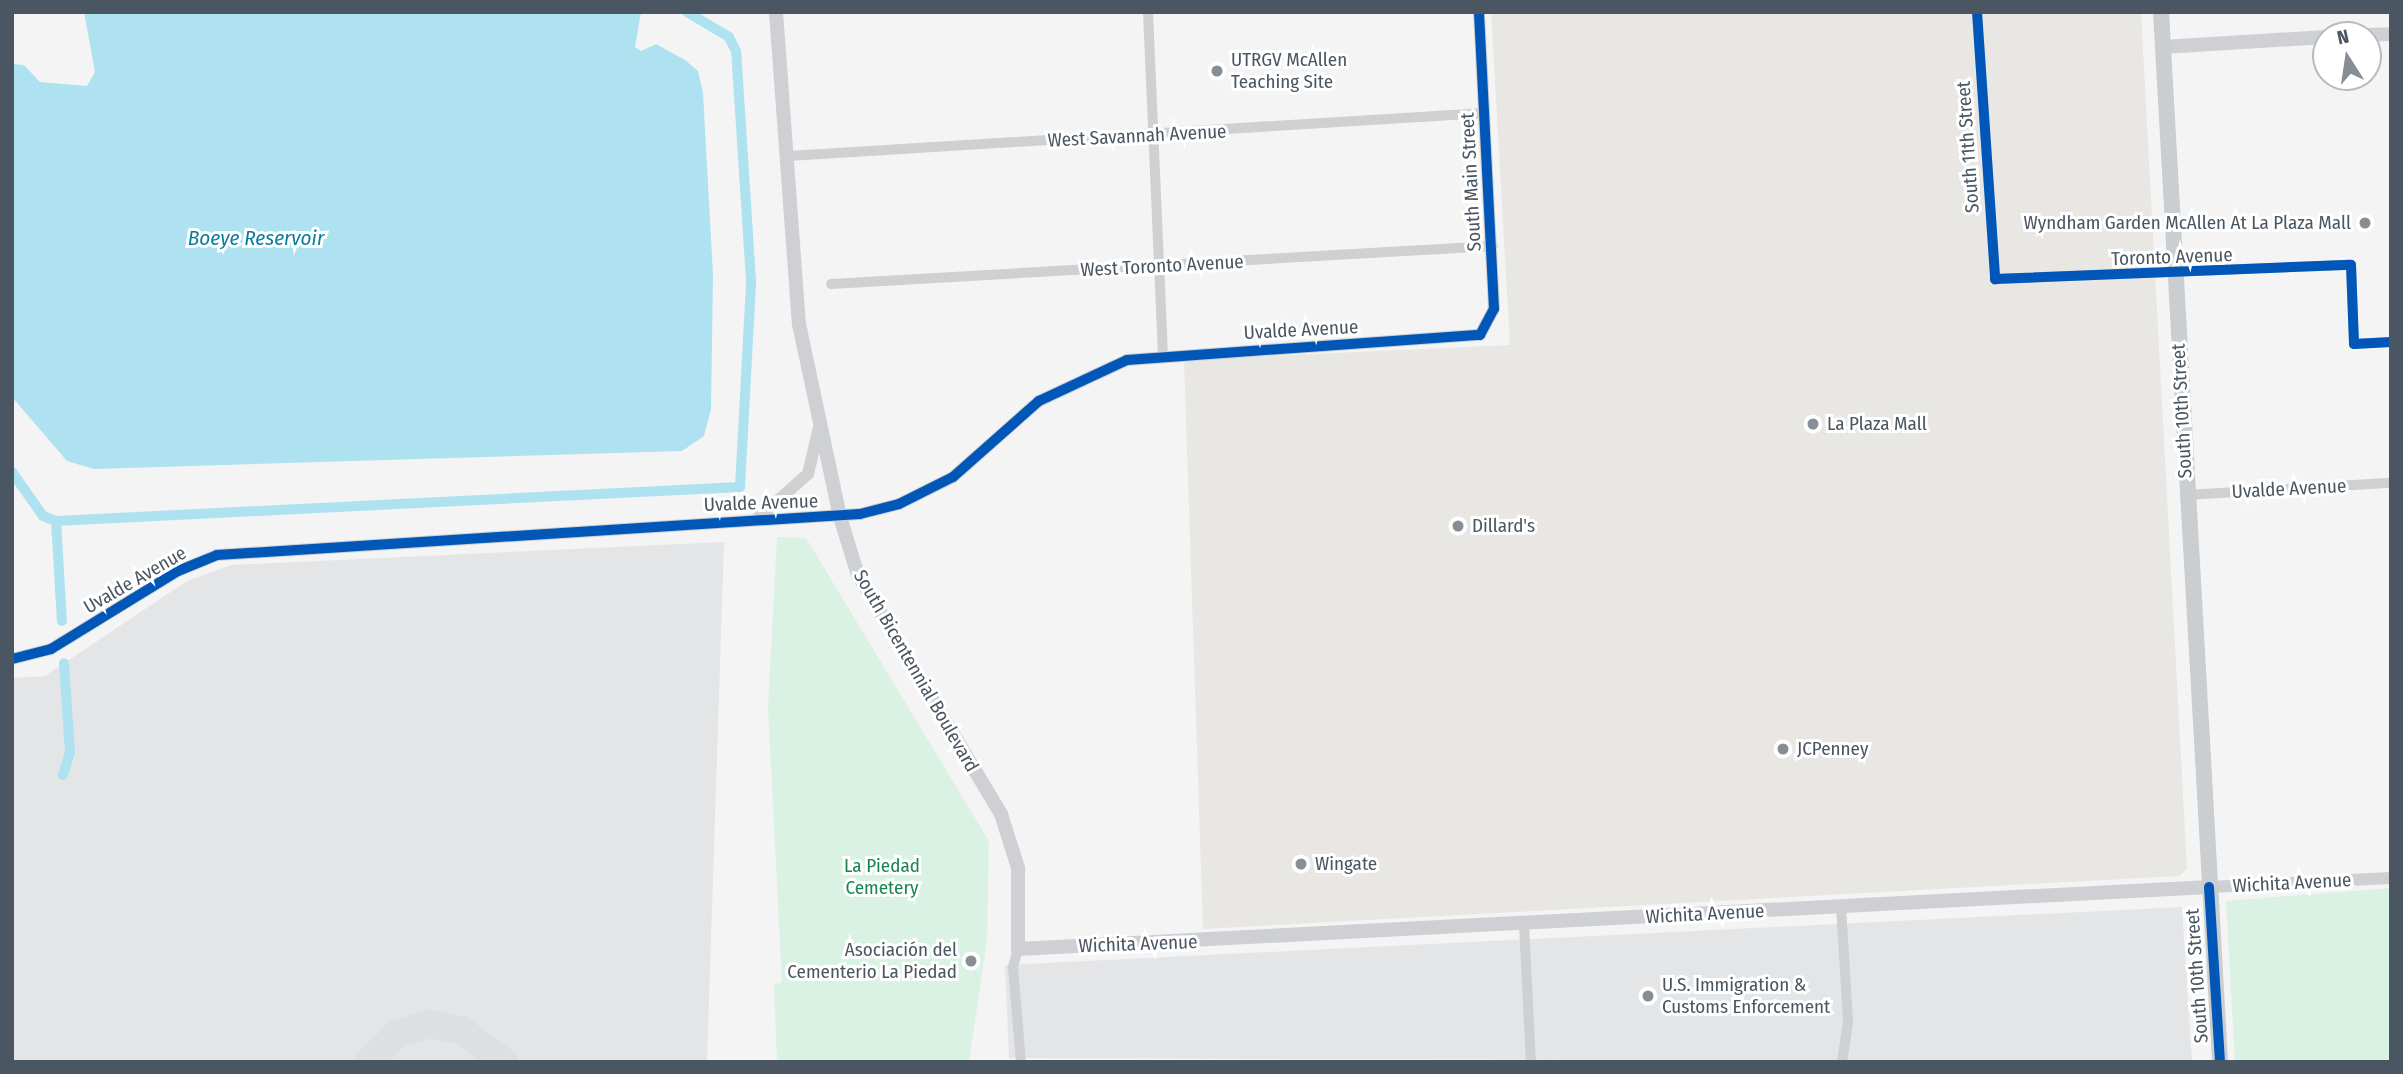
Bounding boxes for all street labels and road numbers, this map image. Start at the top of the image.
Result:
street label: South 11th Street [1952,80,1984,214]
street label: South Main Street [1456,112,1486,252]
street label: West Savannah Avenue [1047,120,1227,152]
street label: Toronto Avenue [2111,243,2233,271]
street label: West Toronto Avenue [1080,250,1244,282]
street label: Uvalde Avenue [1243,316,1359,344]
street label: South 10th Street [2167,343,2197,479]
street label: Uvalde Avenue [2231,475,2347,503]
street label: Uvalde Avenue [703,490,819,516]
street label: Uvalde Avenue [80,541,190,619]
street label: South Bicentennial Boulevard [849,566,983,776]
street label: Wichita Avenue [2232,869,2352,897]
street label: Wichita Avenue [1645,900,1765,928]
street label: South 10th Street [2181,908,2213,1044]
street label: Wichita Avenue [1078,931,1198,957]

